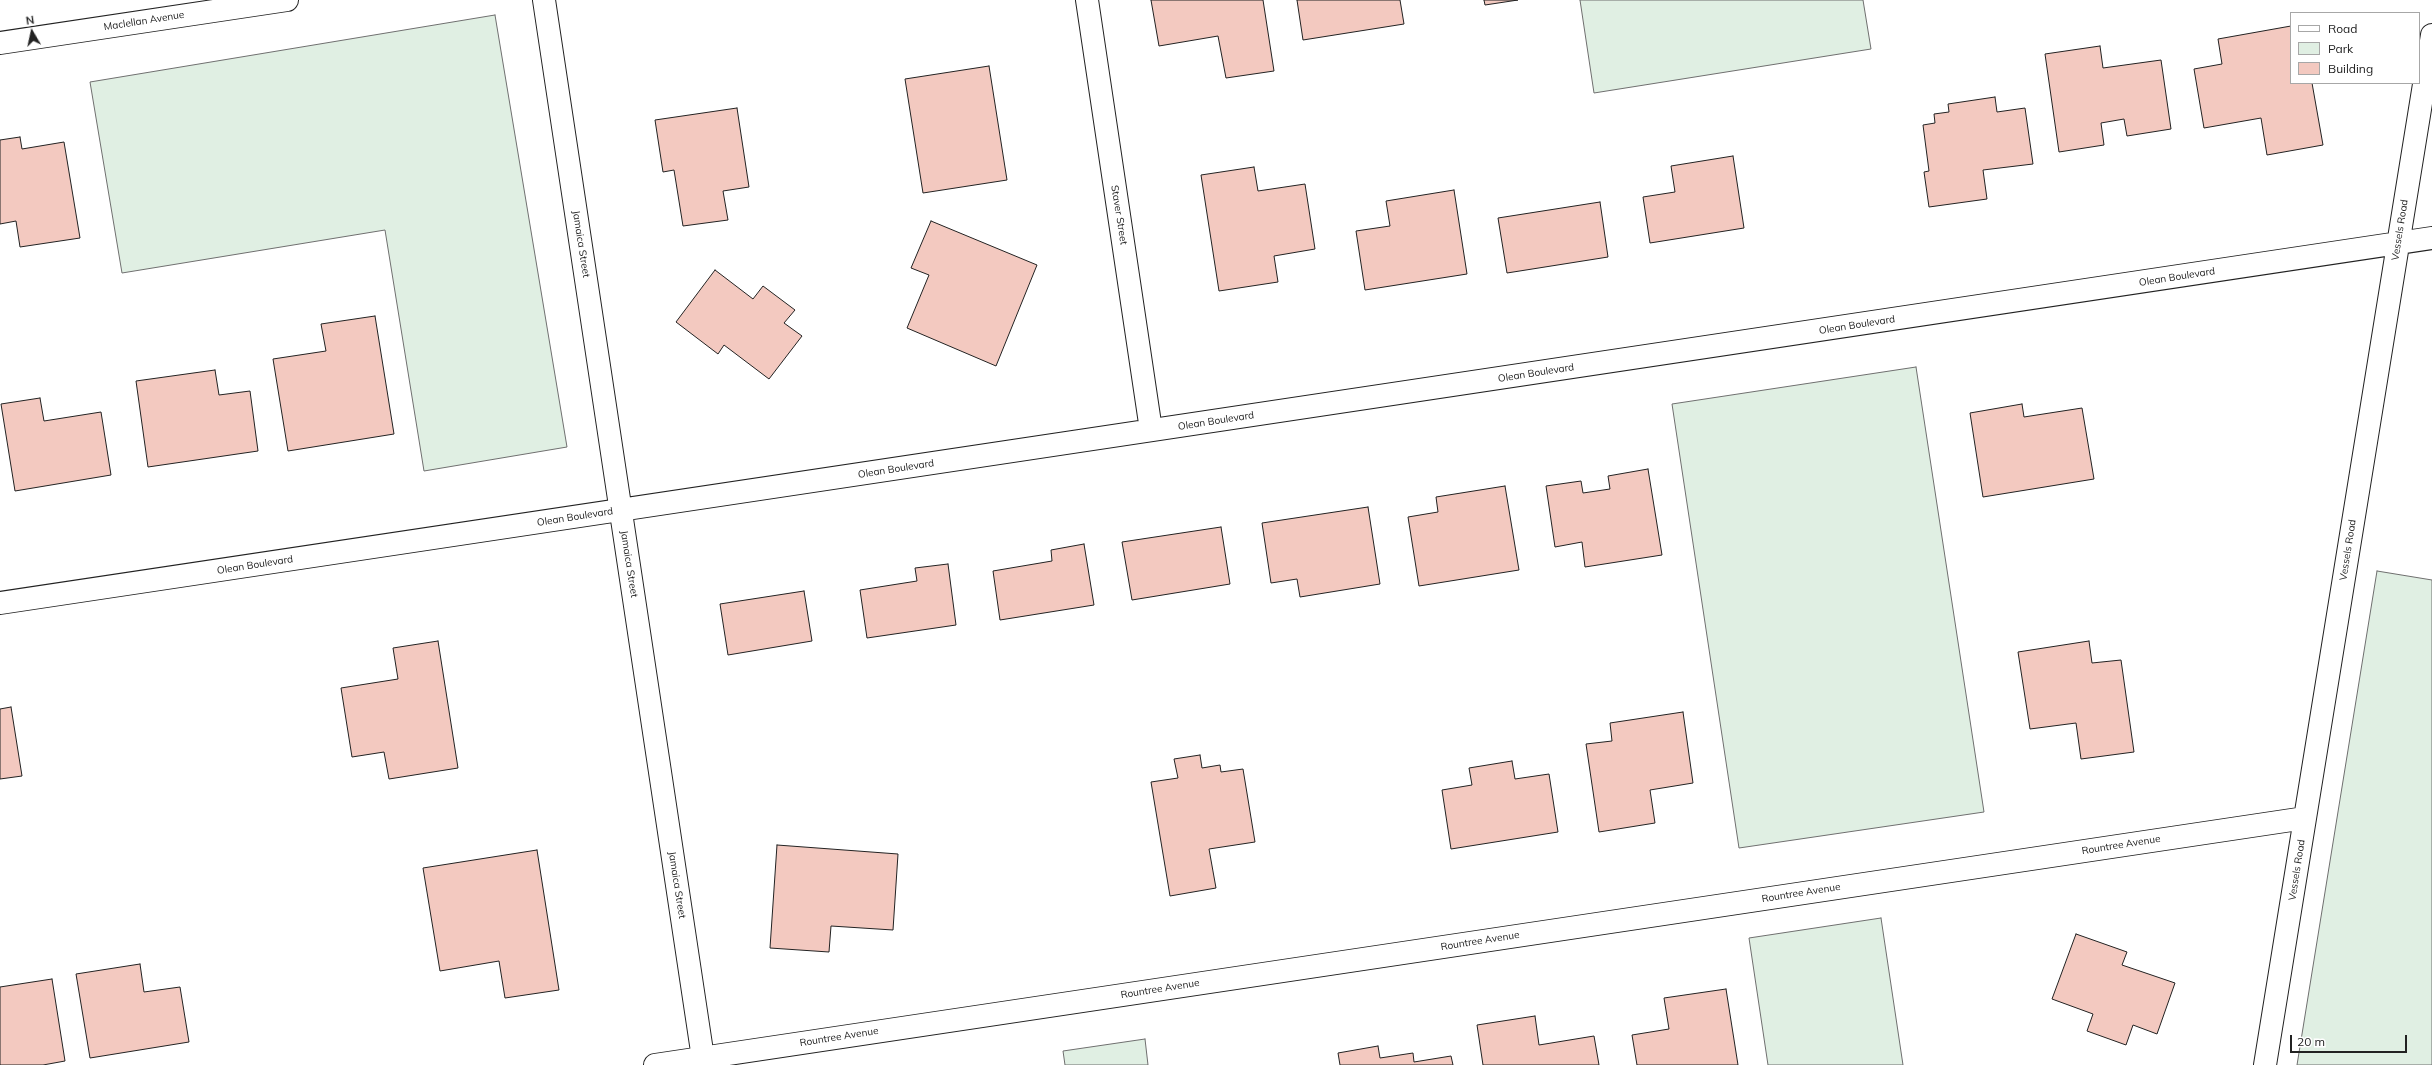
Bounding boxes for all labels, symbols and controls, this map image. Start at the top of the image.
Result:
street label: Maclellan Avenue [103,9,185,33]
north arrow [12,12,52,52]
legend [2290,12,2420,84]
text: N [25,13,35,28]
text: Road [2328,21,2357,36]
text: Park [2328,41,2353,56]
text: Building [2328,61,2373,76]
street label: Staver Street [1108,184,1130,246]
street label: Vessels Road [2389,199,2411,261]
street label: Jamaica Street [570,210,592,278]
street label: Olean Boulevard [2138,265,2216,289]
street label: Olean Boulevard [1818,313,1896,337]
street label: Olean Boulevard [1497,361,1575,385]
street label: Olean Boulevard [1177,409,1255,433]
street label: Olean Boulevard [857,457,935,481]
street label: Olean Boulevard [536,505,614,529]
street label: Vessels Road [2337,519,2359,581]
street label: Jamaica Street [618,530,640,598]
street label: Olean Boulevard [216,553,294,577]
street label: Rountree Avenue [2081,833,2161,857]
street label: Vessels Road [2286,839,2308,901]
street label: Jamaica Street [666,851,688,919]
street label: Rountree Avenue [1761,881,1841,905]
street label: Rountree Avenue [1440,929,1520,953]
street label: Rountree Avenue [1120,977,1200,1001]
street label: Rountree Avenue [799,1025,879,1049]
scale bar [2292,1027,2409,1053]
text: 20 m [2297,1034,2325,1049]

